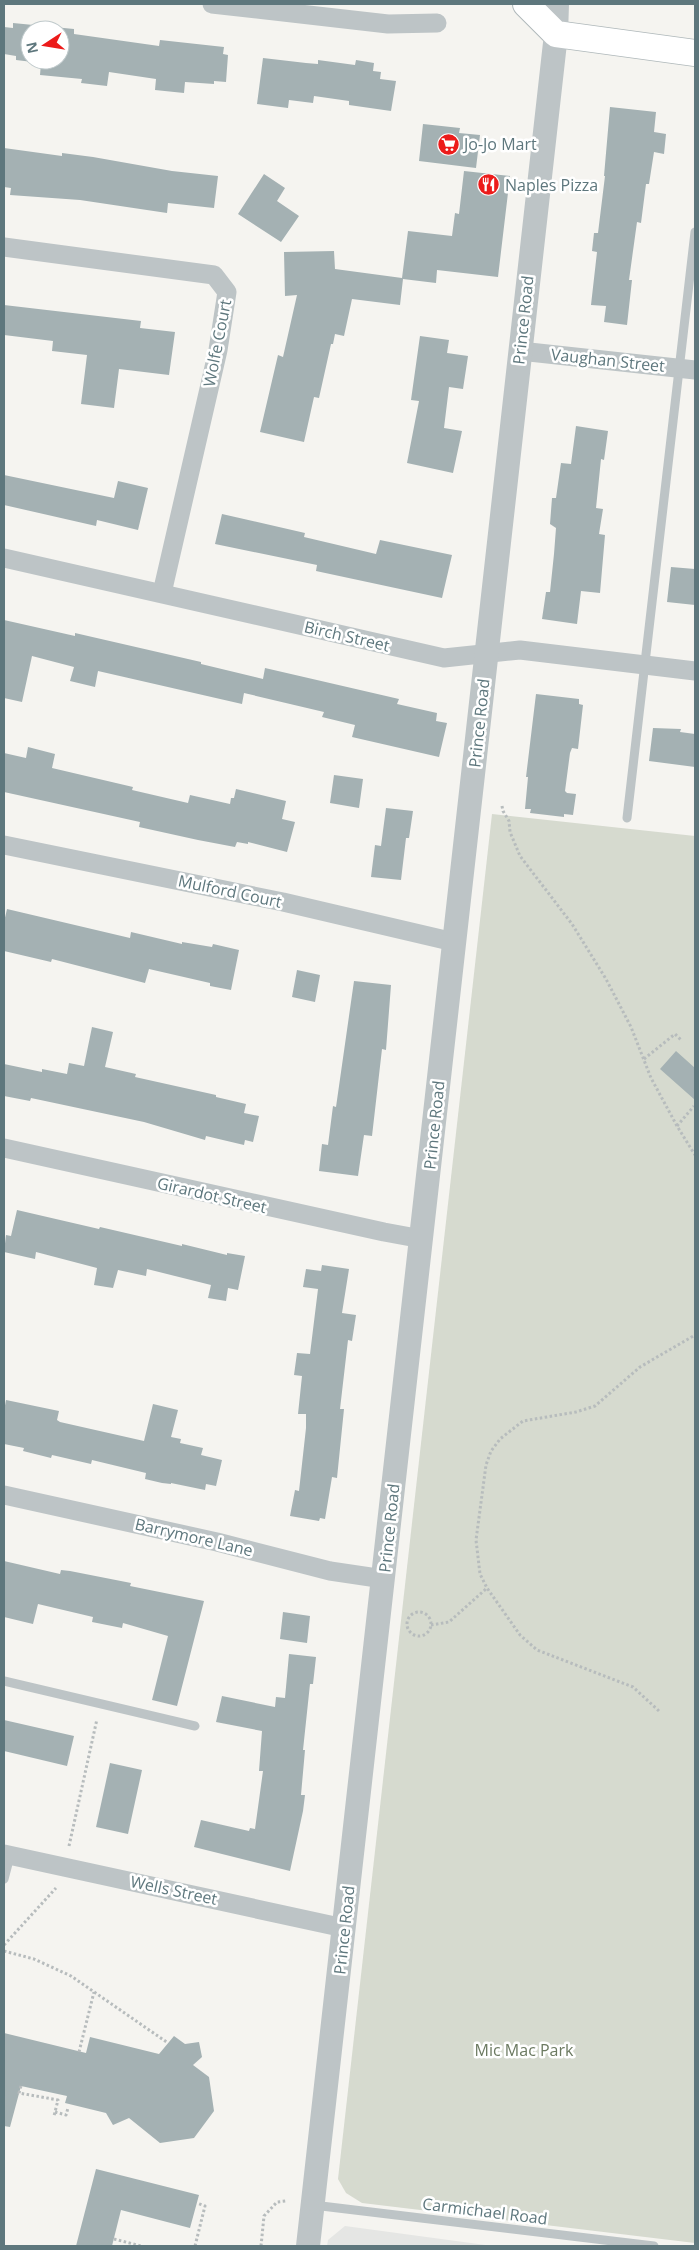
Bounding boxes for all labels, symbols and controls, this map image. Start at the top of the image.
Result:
north arrow [20,20,70,70]
text: N [21,40,42,55]
supermarket icon: Jo-Jo Mart [436,132,460,156]
place label: Jo-Jo Mart [462,133,537,155]
restaurant icon: Naples Pizza [477,173,501,197]
place label: Naples Pizza [505,174,598,196]
street label: Prince Road [507,275,539,365]
street label: Wolfe Court [198,297,236,389]
street label: Vaughan Street [550,343,666,377]
street label: Birch Street [302,615,392,657]
street label: Prince Road [463,678,495,768]
street label: Mulford Court [176,869,284,913]
street label: Prince Road [418,1080,450,1170]
street label: Girardot Street [155,1172,269,1218]
street label: Prince Road [373,1483,405,1573]
street label: Barrymore Lane [133,1513,255,1561]
street label: Wells Street [129,1870,220,1910]
street label: Prince Road [328,1885,360,1975]
park label: Mic Mac Park [475,2039,574,2061]
street label: Carmichael Road [421,2192,549,2230]

